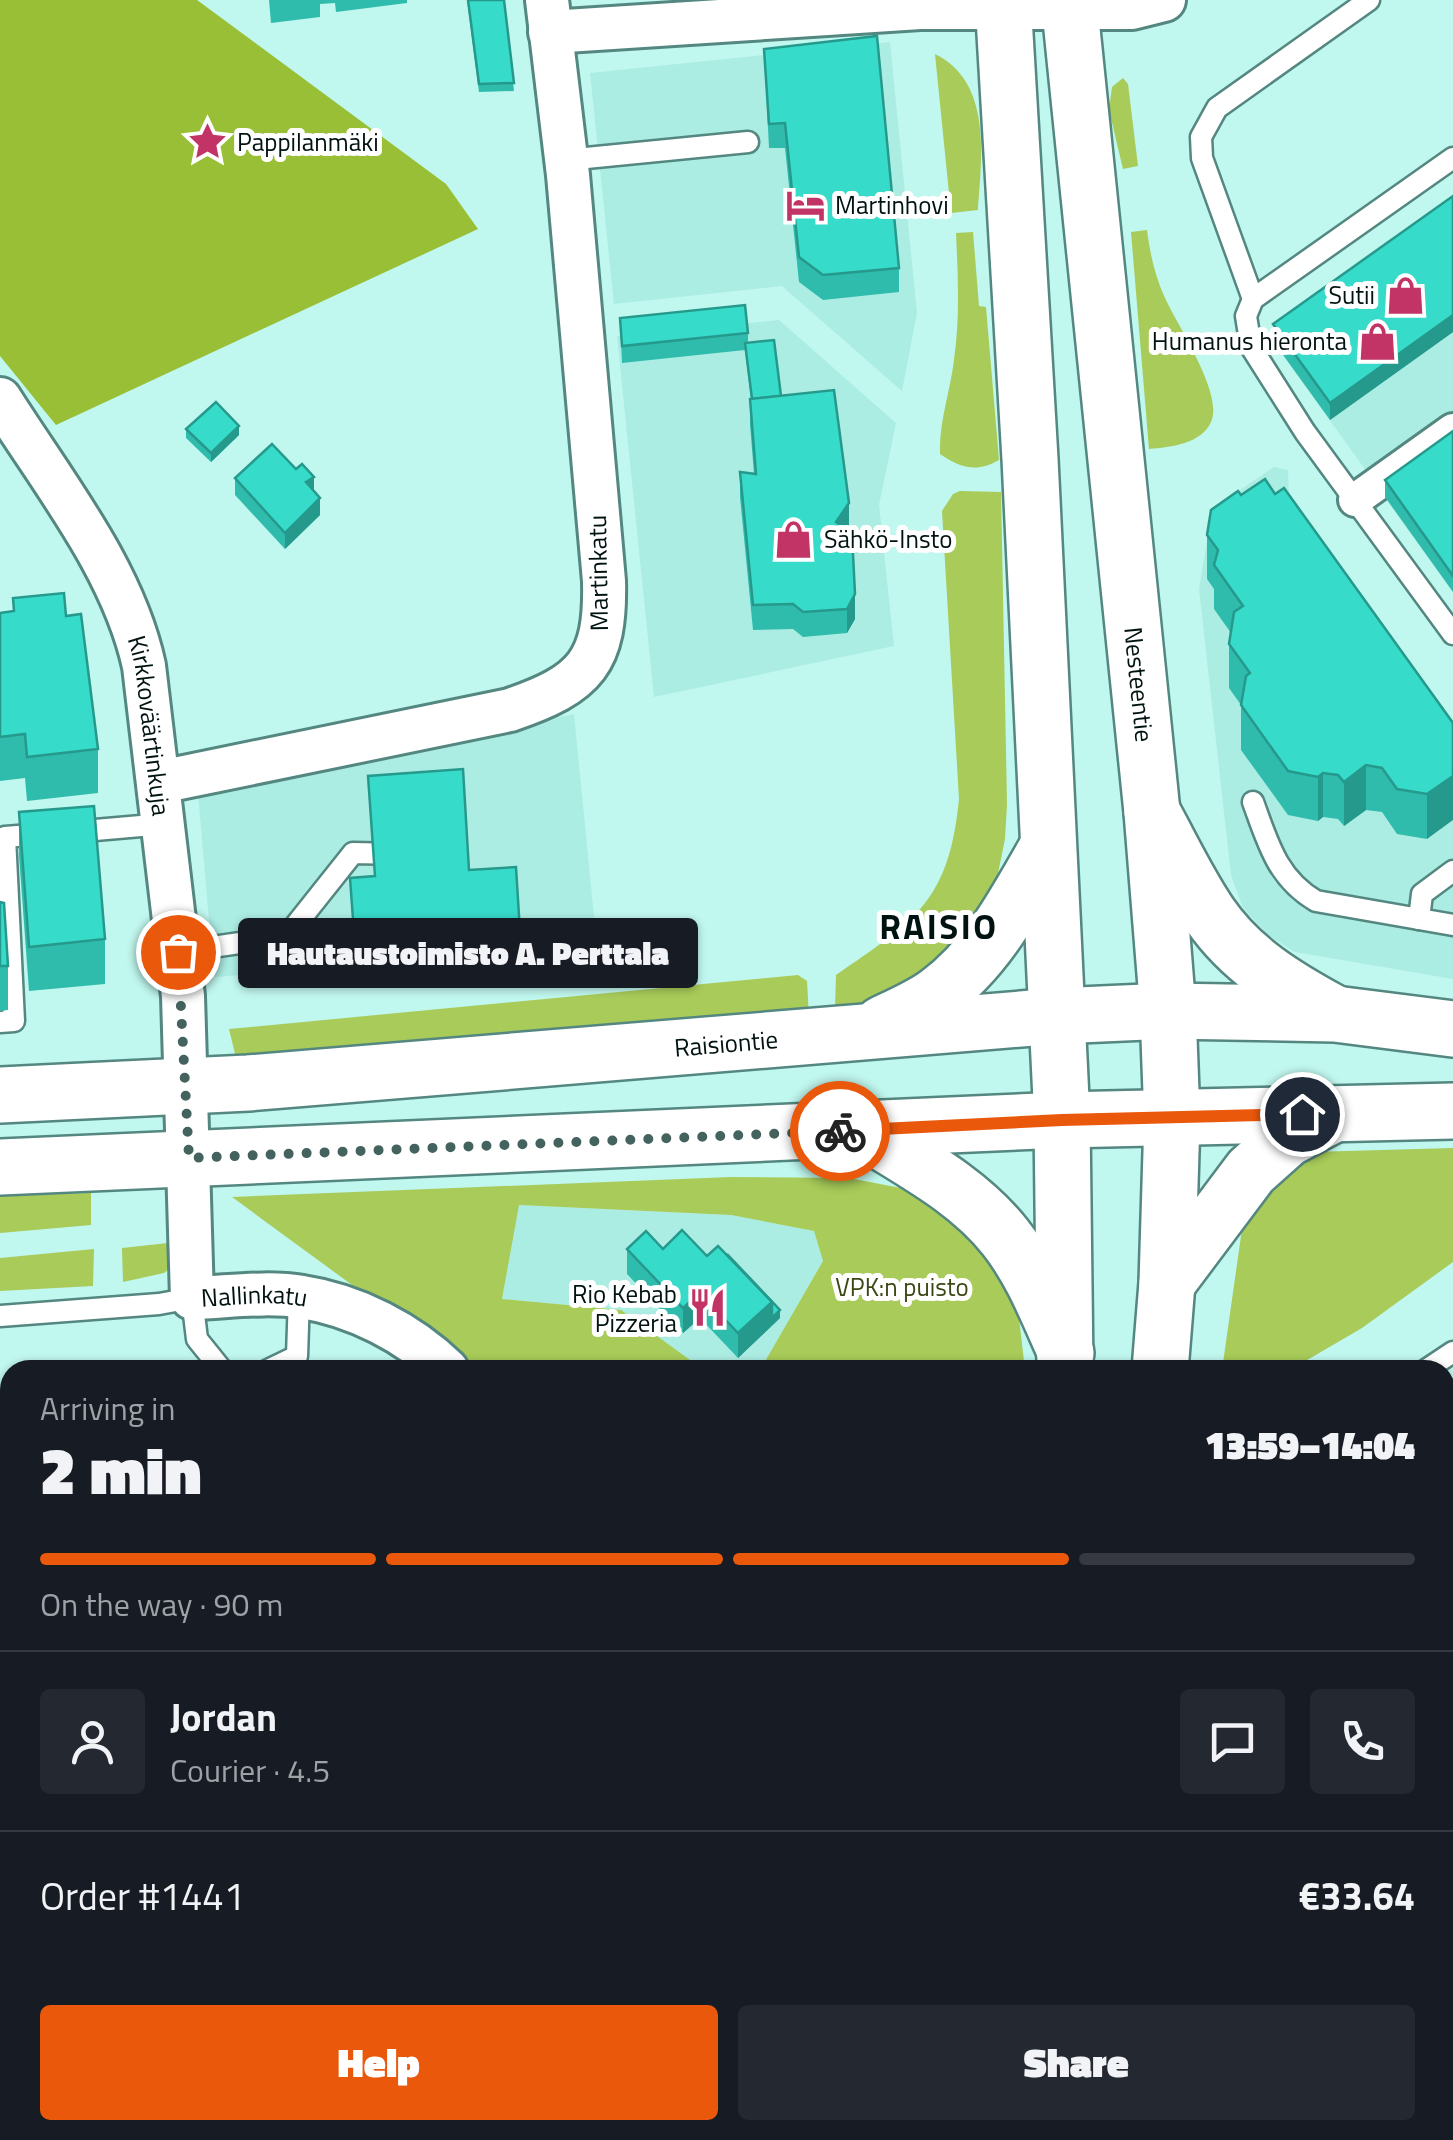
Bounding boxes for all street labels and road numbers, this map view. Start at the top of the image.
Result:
street label: Martinkatu [578,515,618,631]
street label: Nesteentie [1114,625,1164,744]
street label: Kirkkoväärtinkuja [118,631,181,818]
street label: Raisiontie [673,1020,779,1067]
street label: Nallinkatu [200,1275,310,1317]

